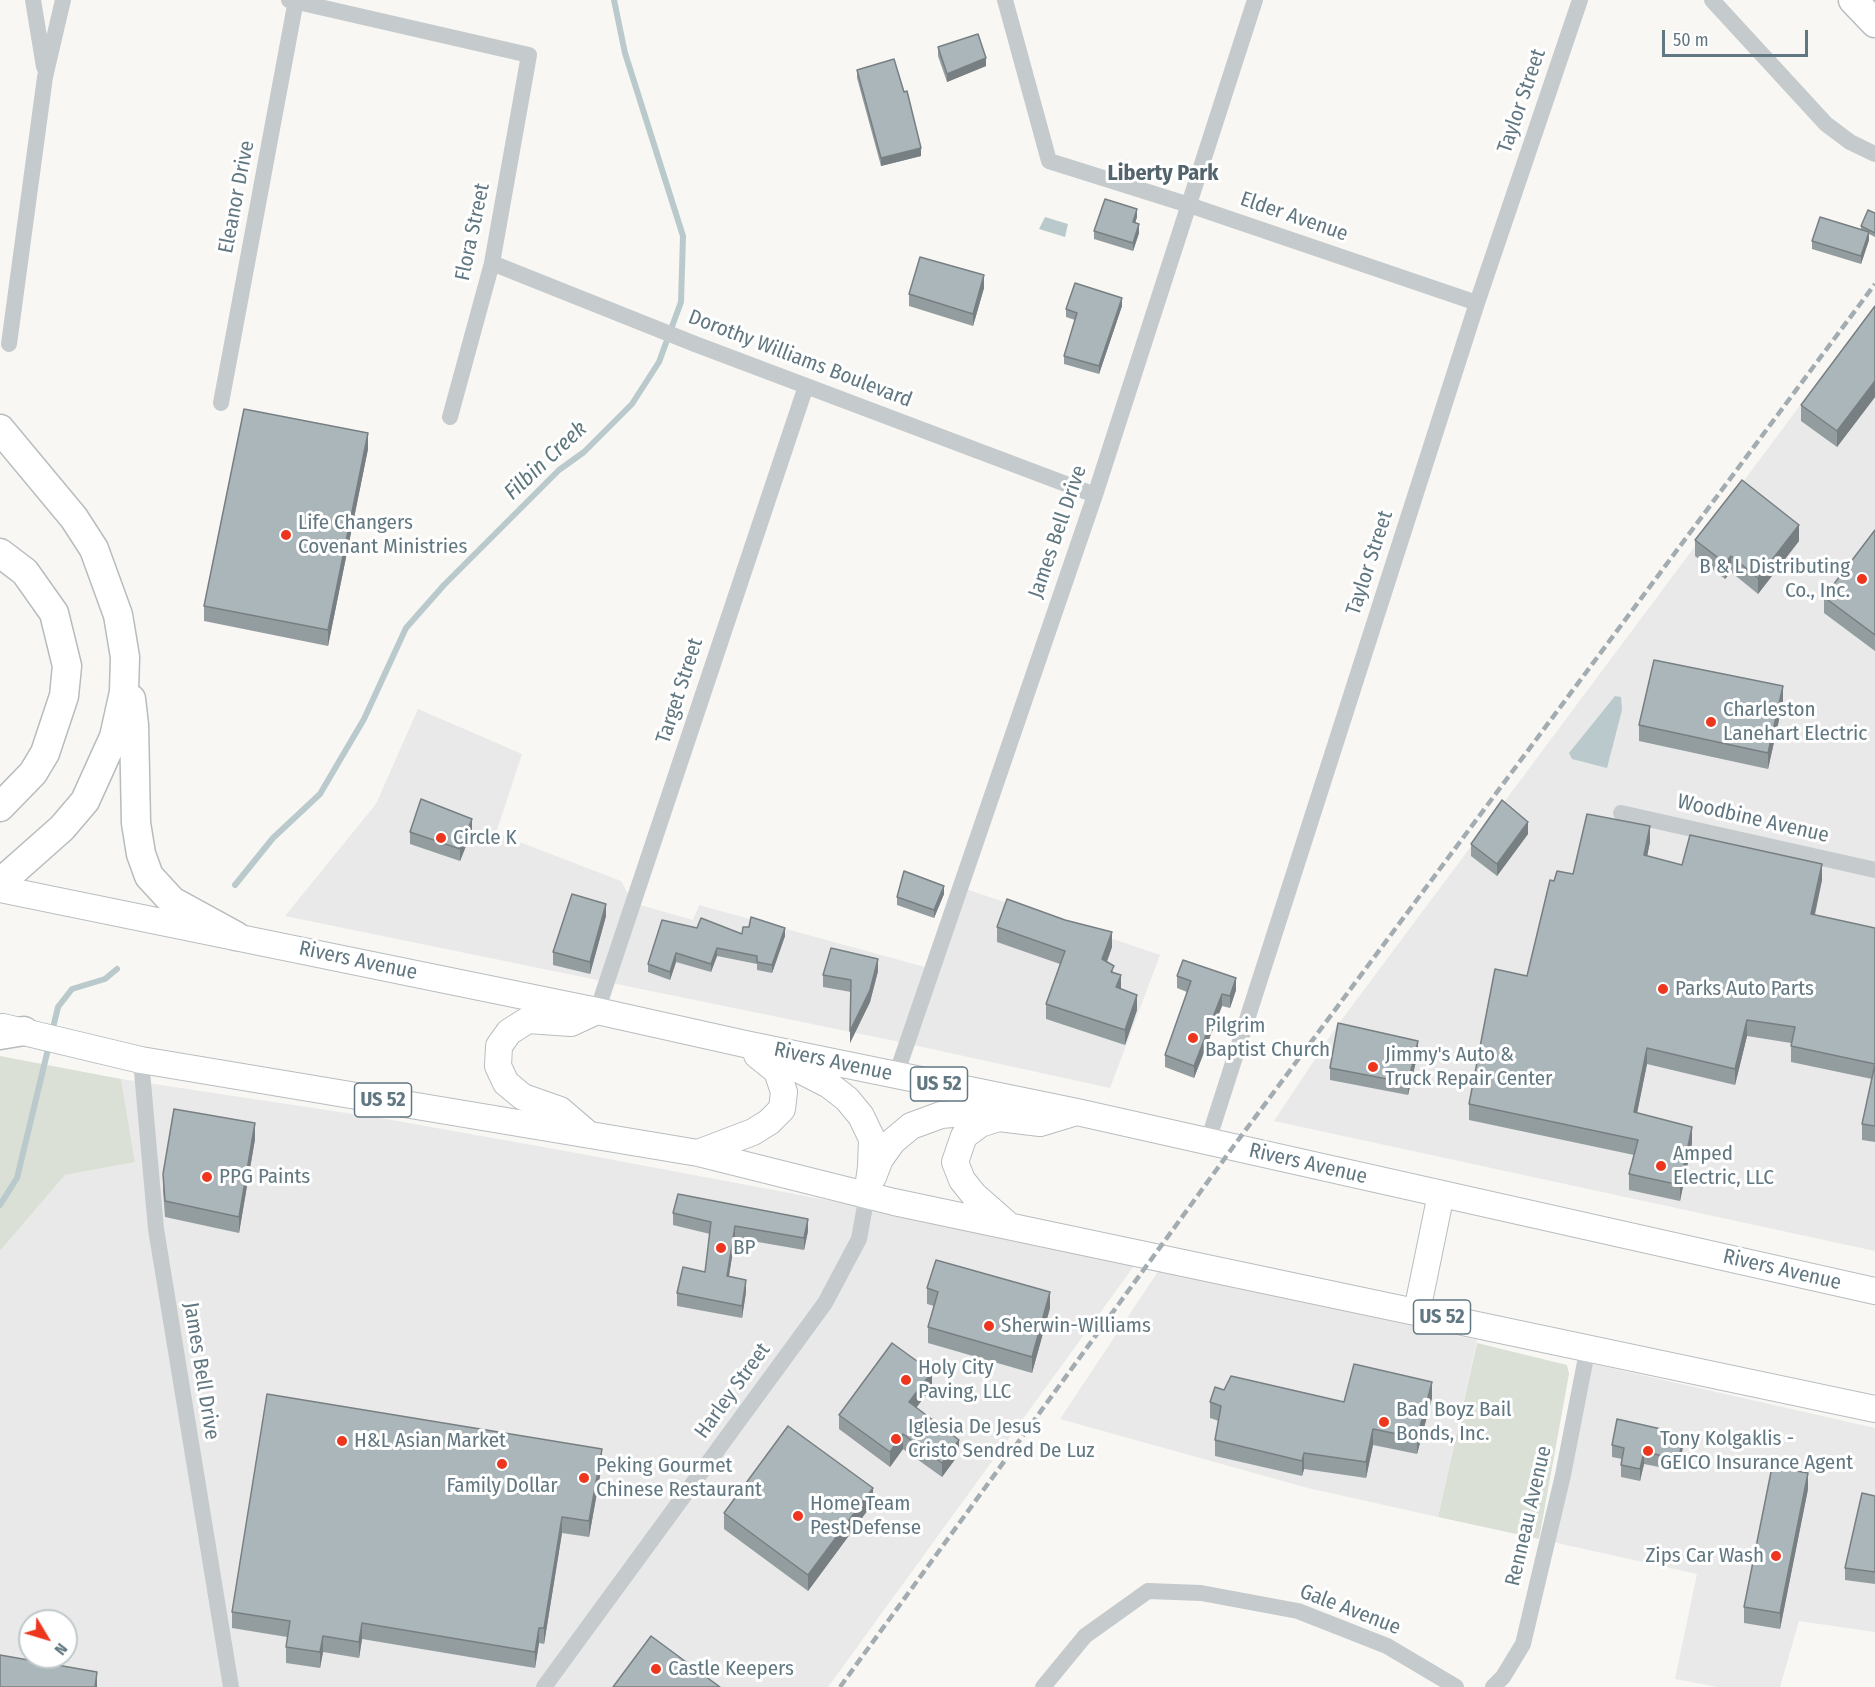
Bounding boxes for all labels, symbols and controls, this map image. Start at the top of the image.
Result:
scale bar [1665,18,1810,56]
text: 50 m [1673,29,1709,51]
street label: Taylor Street [1492,46,1552,156]
street label: Eleanor Drive [214,138,260,256]
district label: Liberty Park [1108,161,1218,187]
street label: Flora Street [450,181,496,283]
street label: Elder Avenue [1237,187,1351,247]
street label: Dorothy Williams Boulevard [685,305,915,413]
water label: Filbin Creek [499,416,593,506]
street label: James Bell Drive [1023,462,1093,602]
street label: Taylor Street [1341,508,1399,618]
place label: Life Changers Covenant Ministries [298,510,467,560]
marker: Life Changers Covenant Ministries [279,528,293,542]
place label: B & L Distributing Co., Inc. [1699,554,1850,604]
marker: B & L Distributing Co., Inc. [1855,572,1869,586]
street label: Target Street [651,635,709,747]
place label: Charleston Lanehart Electric [1723,697,1867,747]
marker: Charleston Lanehart Electric [1704,715,1718,729]
street label: Woodbine Avenue [1675,789,1831,849]
place label: Circle K [453,825,517,851]
marker: Circle K [434,831,448,845]
street label: Rivers Avenue [296,936,420,986]
place label: Parks Auto Parts [1675,976,1814,1002]
marker: Parks Auto Parts [1656,982,1670,996]
place label: Pilgrim Baptist Church [1205,1013,1330,1063]
marker: Pilgrim Baptist Church [1186,1031,1200,1045]
street label: Rivers Avenue [771,1037,895,1087]
place label: Jimmy's Auto & Truck Repair Center [1385,1042,1552,1092]
marker: Jimmy's Auto & Truck Repair Center [1366,1060,1380,1074]
road number: US 52 [910,1067,968,1101]
road number: US 52 [354,1083,412,1117]
street label: Rivers Avenue [1247,1138,1369,1190]
place label: Amped Electric, LLC [1673,1141,1774,1191]
marker: Amped Electric, LLC [1654,1159,1668,1173]
place label: PPG Paints [219,1164,310,1190]
marker: PPG Paints [200,1170,214,1184]
place label: BP [733,1235,755,1261]
marker: BP [714,1241,728,1255]
street label: Rivers Avenue [1721,1244,1843,1296]
street label: James Bell Drive [178,1300,224,1442]
road number: US 52 [1414,1300,1470,1334]
place label: Sherwin-Williams [1001,1313,1151,1339]
marker: Sherwin-Williams [982,1319,996,1333]
street label: Harley Street [690,1338,776,1444]
place label: Holy City Paving, LLC [918,1355,1011,1405]
marker: Holy City Paving, LLC [899,1373,913,1387]
place label: Bad Boyz Bail Bonds, Inc. [1396,1397,1512,1447]
place label: Iglesia De Jesus Cristo Sendred De Luz [908,1414,1095,1464]
marker: Bad Boyz Bail Bonds, Inc. [1377,1415,1391,1429]
place label: Tony Kolgaklis - GEICO Insurance Agent [1660,1426,1853,1476]
place label: H&L Asian Market [354,1428,506,1454]
marker: Iglesia De Jesus Cristo Sendred De Luz [889,1432,903,1446]
marker: H&L Asian Market [335,1434,349,1448]
street label: Renneau Avenue [1501,1443,1557,1589]
marker: Tony Kolgaklis - GEICO Insurance Agent [1641,1444,1655,1458]
place label: Peking Gourmet Chinese Restaurant [596,1453,762,1503]
marker: Family Dollar [495,1457,509,1471]
marker: Peking Gourmet Chinese Restaurant [577,1471,591,1485]
place label: Family Dollar [446,1473,558,1499]
place label: Home Team Pest Defense [810,1491,921,1541]
marker: Home Team Pest Defense [791,1509,805,1523]
place label: Zips Car Wash [1645,1543,1764,1569]
marker: Zips Car Wash [1769,1549,1783,1563]
street label: Gale Avenue [1296,1579,1404,1641]
north arrow [18,1609,78,1669]
text: N [51,1640,71,1659]
place label: Castle Keepers [668,1656,794,1682]
marker: Castle Keepers [649,1662,663,1676]

